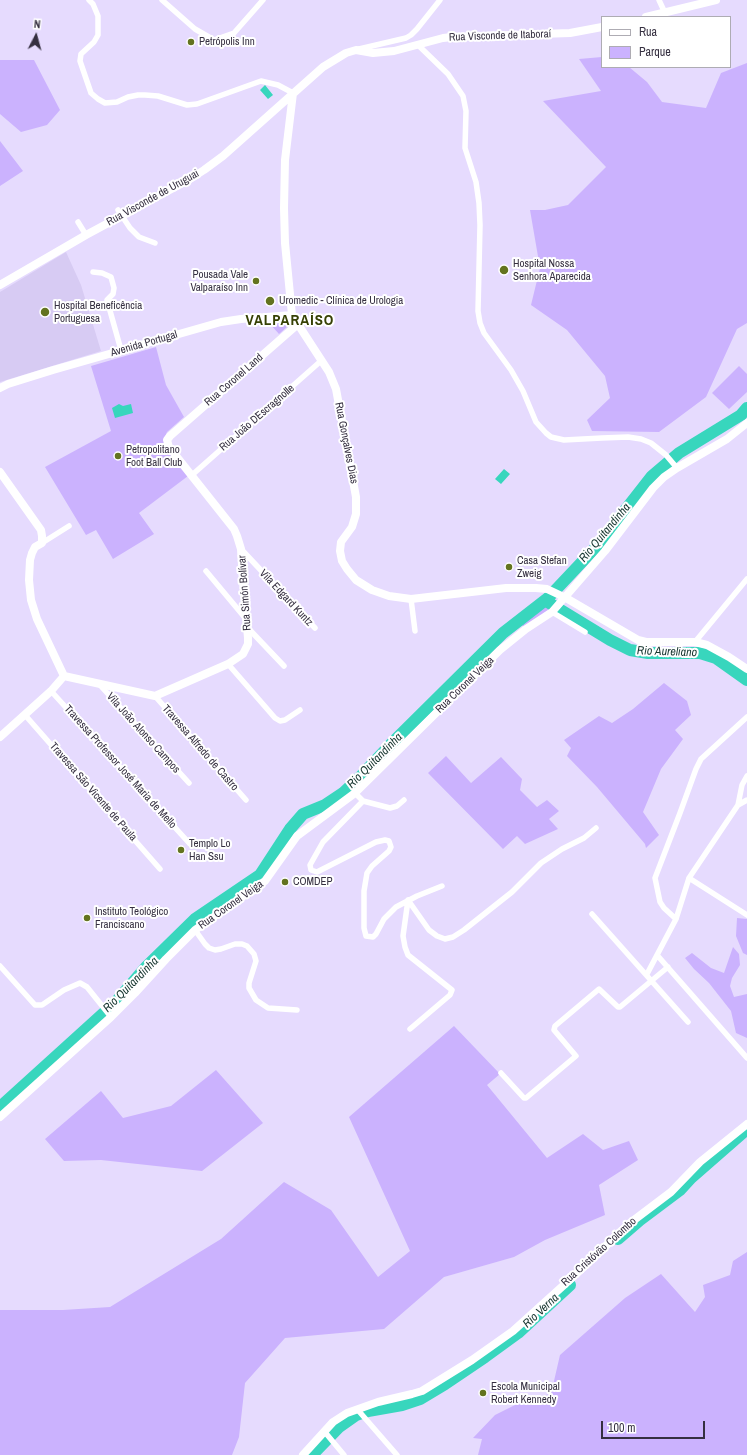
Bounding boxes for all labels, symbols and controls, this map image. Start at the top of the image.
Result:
north arrow [16,16,56,56]
legend [601,16,731,68]
text: N [33,17,41,31]
text: Rua [639,24,657,40]
street label: Rua Visconde de Itaboraí [449,28,551,44]
place label: Petrópolis Inn [199,35,255,49]
marker: Petrópolis Inn [186,37,196,47]
text: Parque [639,44,671,60]
street label: Rua Visconde de Uruguai [104,167,202,229]
place label: Hospital Nossa Senhora Aparecida [513,257,591,283]
marker: Hospital Nossa Senhora Aparecida [498,264,510,276]
place label: Pousada Vale Valparaíso Inn [190,268,248,294]
marker: Pousada Vale Valparaíso Inn [251,276,261,286]
place label: Uromedic - Clínica de Urologia [279,294,403,308]
marker: Uromedic - Clínica de Urologia [264,295,276,307]
place label: Hospital Beneficência Portuguesa [54,299,142,325]
marker: Hospital Beneficência Portuguesa [39,306,51,318]
district label: VALPARAÍSO [246,312,334,330]
street label: Avenida Portugal [109,328,179,360]
street label: Rua Coronel Land [202,351,266,409]
street label: Rua João D´Escragnolle [217,382,297,454]
street label: Rua Gonçalves Dias [332,401,360,485]
place label: Petropolitano Foot Ball Club [126,443,182,469]
marker: Petropolitano Foot Ball Club [113,451,123,461]
water label: Rio Quitandinha [576,501,634,565]
place label: Casa Stefan Zweig [517,554,567,580]
street label: Rua Simón Bolívar [236,555,254,631]
marker: Casa Stefan Zweig [504,562,514,572]
street label: Vila Edgard Kuntz [256,567,316,629]
water label: Rio Aureliano [637,644,697,660]
street label: Rua Coronel Veiga [433,654,497,716]
street label: Vila João Alonso Campos [103,690,183,776]
street label: Travessa Alfredo de Castro [159,702,241,794]
street label: Travessa Professor José Maria de Mello [61,703,179,831]
water label: Rio Quitandinha [344,730,406,792]
street label: Travessa São Vicente de Paula [47,740,139,844]
place label: Templo Lo Han Ssu [189,837,231,863]
marker: Templo Lo Han Ssu [176,845,186,855]
place label: COMDEP [293,875,333,889]
marker: COMDEP [280,877,290,887]
street label: Rua Coronel Veiga [196,878,266,932]
place label: Instituto Teológico Franciscano [95,905,168,931]
marker: Instituto Teológico Franciscano [82,913,92,923]
water label: Rio Quitandinha [100,954,162,1016]
street label: Rua Cristóvão Colombo [559,1215,639,1289]
water label: Rio Verna [520,1291,562,1331]
place label: Escola Municipal Robert Kennedy [491,1380,560,1406]
marker: Escola Municipal Robert Kennedy [478,1388,488,1398]
scale bar [603,1413,707,1439]
text: 100 m [608,1420,635,1436]

